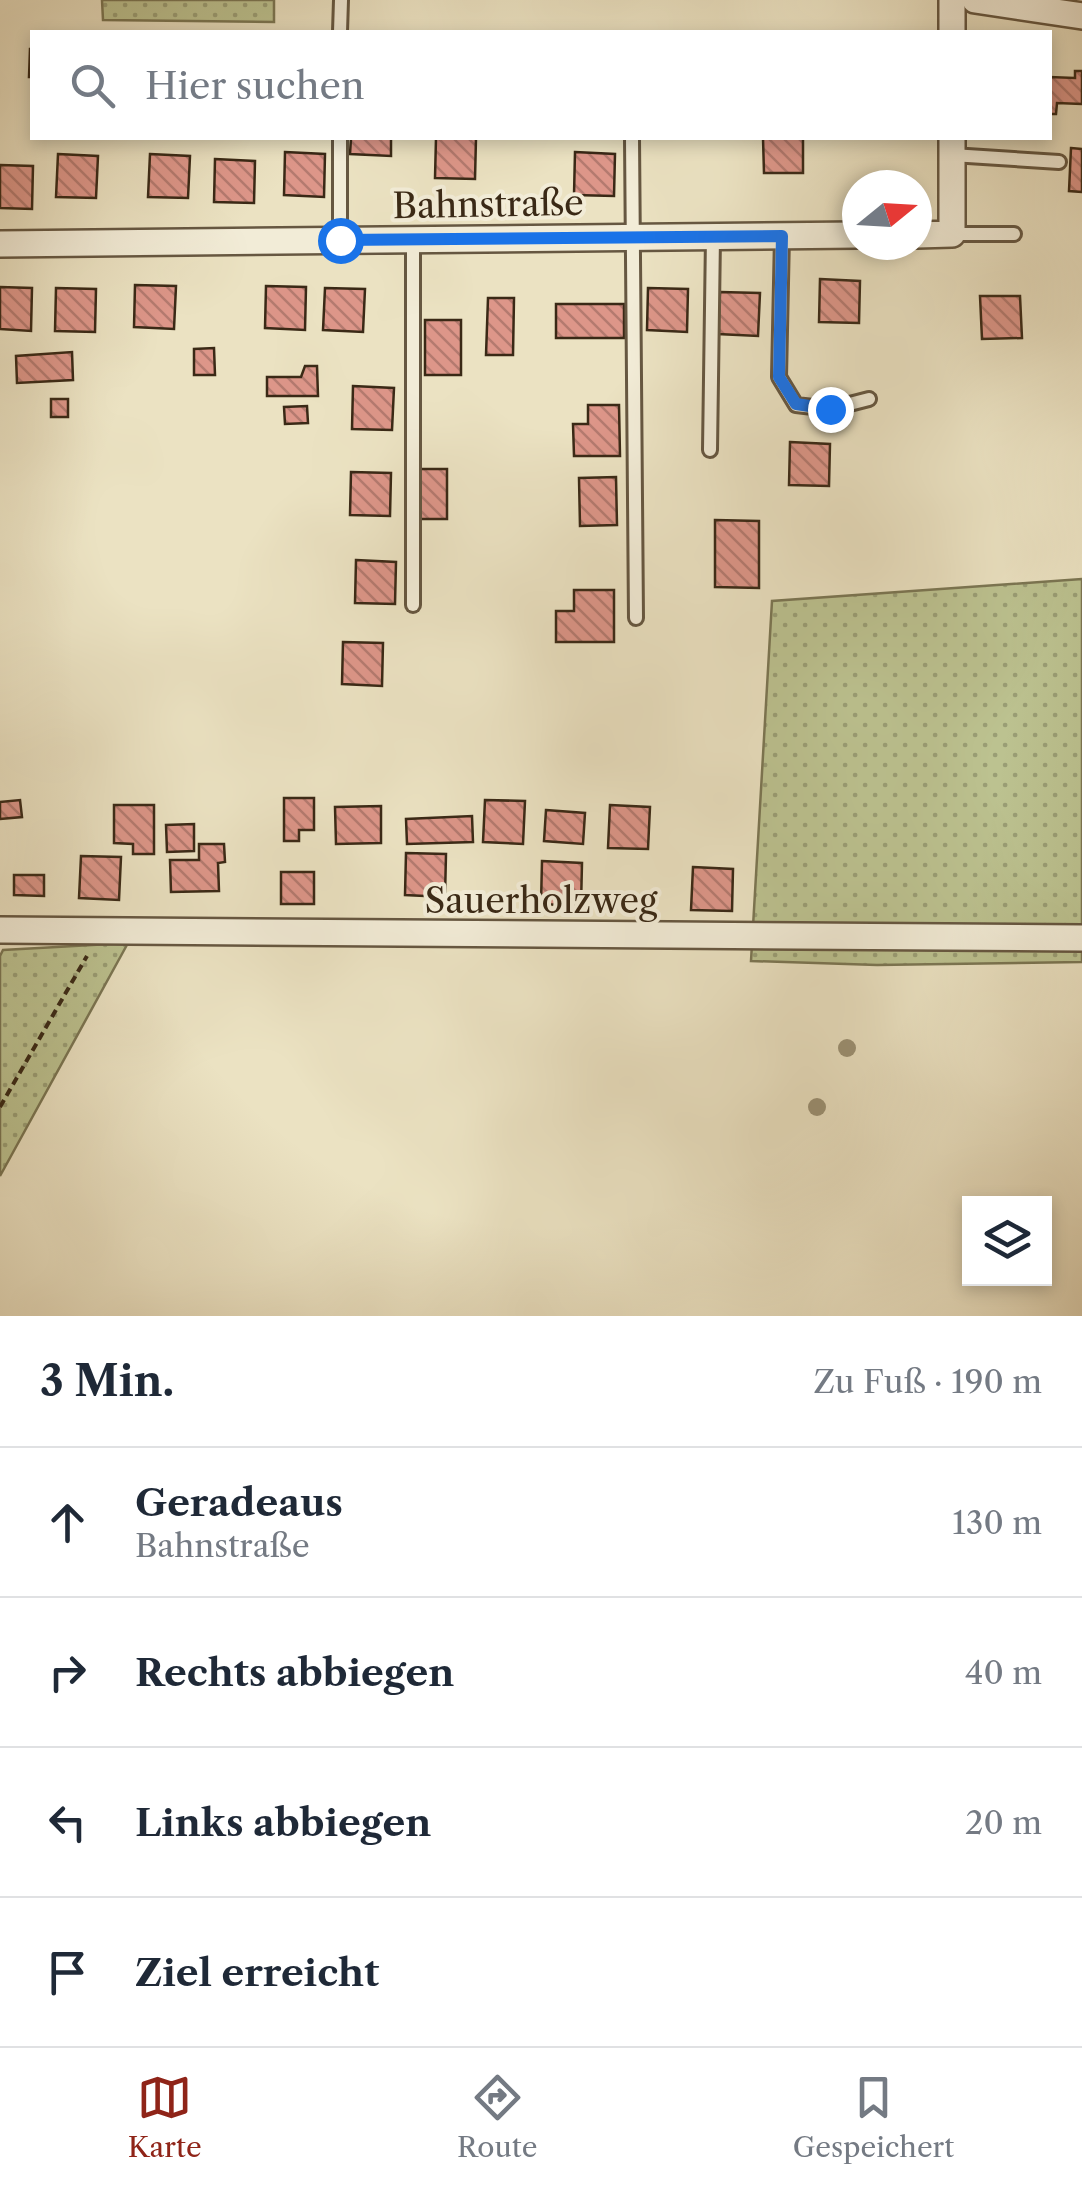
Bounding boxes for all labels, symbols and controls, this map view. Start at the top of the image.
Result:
search box [30,30,1052,140]
icon: search [65,58,120,113]
text: Hier suchen [145,62,365,109]
north arrow [842,170,932,260]
street label: Bahnstraße [392,181,584,227]
route start [318,218,364,264]
route end [808,387,854,433]
street label: Sauerholzweg [424,879,658,922]
map controls [962,1196,1052,1286]
button: layers [962,1196,1052,1286]
text: 3 Min. [40,1355,174,1407]
text: Zu Fuß · 190 m [813,1362,1042,1401]
text: Geradeaus [135,1479,343,1526]
icon: ahead [40,1495,95,1550]
text: 130 m [952,1503,1042,1542]
text: Bahnstraße [135,1526,310,1565]
icon: right [40,1645,95,1700]
text: Rechts abbiegen [135,1649,454,1696]
text: 40 m [965,1653,1042,1692]
icon: left [40,1795,95,1850]
text: Links abbiegen [135,1799,431,1846]
text: 20 m [965,1803,1042,1842]
icon: arrive [40,1945,95,2000]
text: Ziel erreicht [135,1949,379,1996]
tab: Karte [128,2070,202,2164]
tab: Route [457,2070,537,2164]
tab: Gespeichert [793,2070,954,2164]

